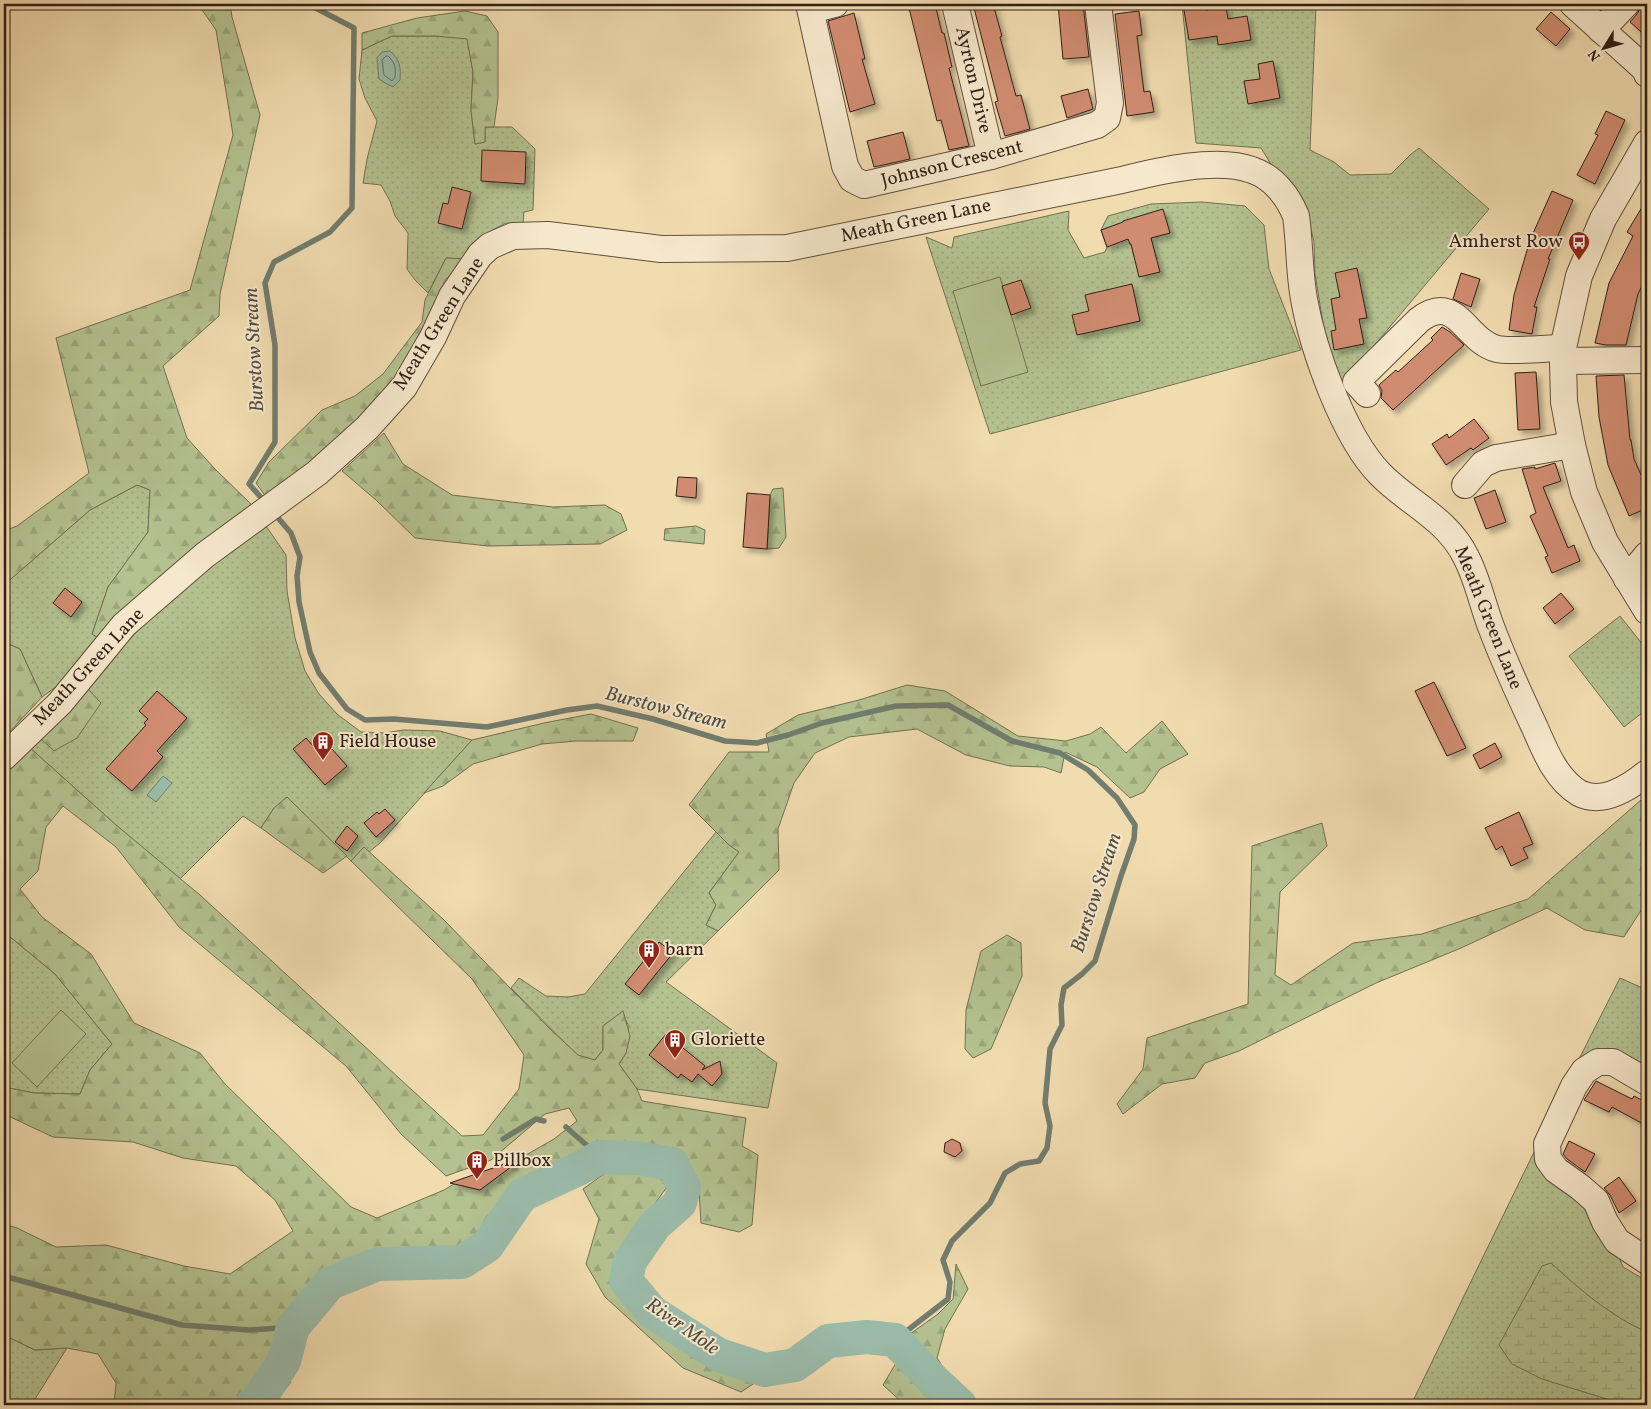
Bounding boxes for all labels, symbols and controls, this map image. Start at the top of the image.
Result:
north arrow [1578,22,1628,72]
street label: Ayrton Drive [948,24,998,136]
text: N [1584,45,1605,65]
street label: Johnson Crescent [878,134,1026,194]
street label: Meath Green Lane [839,192,993,250]
place label: Amherst Row [1449,229,1563,255]
bus stop icon: Amherst Row [1567,230,1591,261]
street label: Meath Green Lane [388,252,490,396]
water label: Burstow Stream [238,287,272,413]
street label: Meath Green Lane [1447,542,1529,694]
street label: Meath Green Lane [27,602,151,732]
water label: Burstow Stream [602,680,730,738]
place label: Field House [339,729,436,755]
building icon: Field House [311,730,335,761]
water label: Burstow Stream [1064,829,1130,957]
place label: barn [665,937,704,963]
building icon: barn [637,938,661,969]
place label: Gloriette [691,1027,765,1053]
building icon: Gloriette [663,1028,687,1059]
place label: Pillbox [493,1148,551,1174]
building icon: Pillbox [465,1149,489,1180]
water label: River Mole [640,1292,725,1363]

